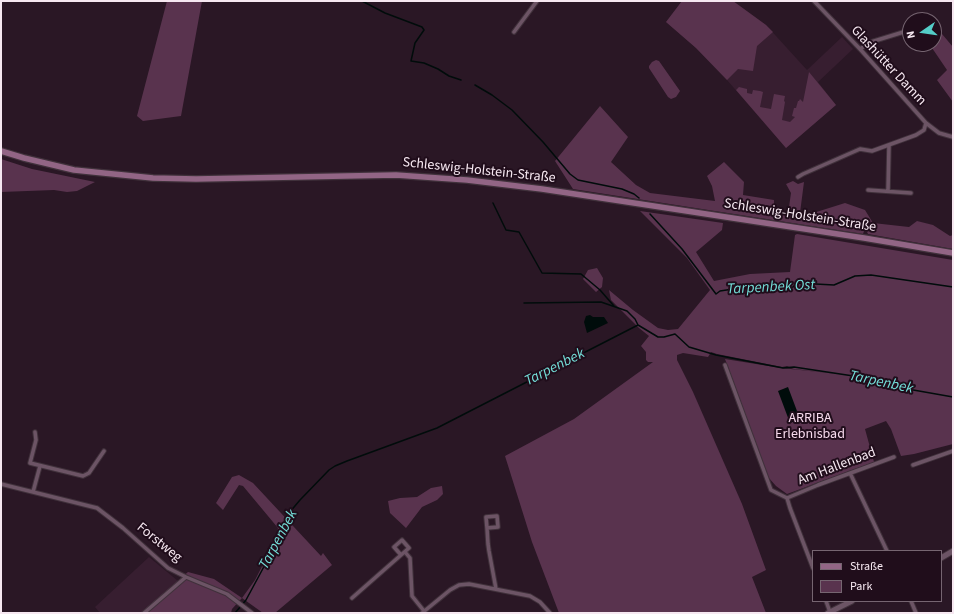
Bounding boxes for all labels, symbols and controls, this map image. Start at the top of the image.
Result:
north arrow [902,12,942,52]
street label: Glashütter Damm [847,23,929,109]
text: N [903,29,919,40]
street label: Schleswig-Holstein-Straße [402,155,556,187]
street label: Schleswig-Holstein-Straße [723,196,877,236]
water label: Tarpenbek Ost [726,277,816,299]
water label: Tarpenbek [522,345,588,391]
water label: Tarpenbek [847,367,915,399]
park label: ARRIBA Erlebnisbad [775,411,845,444]
street label: Am Hallenbad [796,444,878,490]
water label: Tarpenbek [256,507,302,573]
street label: Forstweg [133,520,185,566]
legend [812,550,942,602]
text: Straße [850,558,883,575]
text: Park [850,578,872,595]

